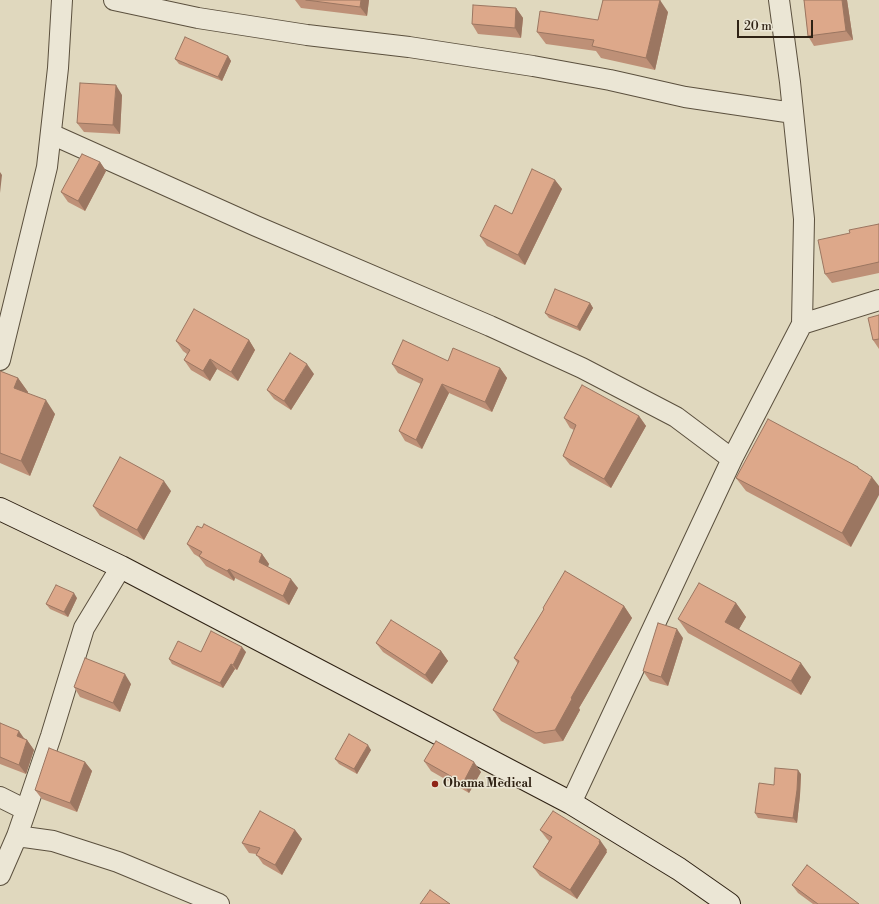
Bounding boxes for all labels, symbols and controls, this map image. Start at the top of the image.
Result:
scale bar [739,12,815,38]
text: 20 m [744,19,772,34]
place label: Obama Medical [443,777,532,791]
marker: Obama Medical [430,779,440,789]

